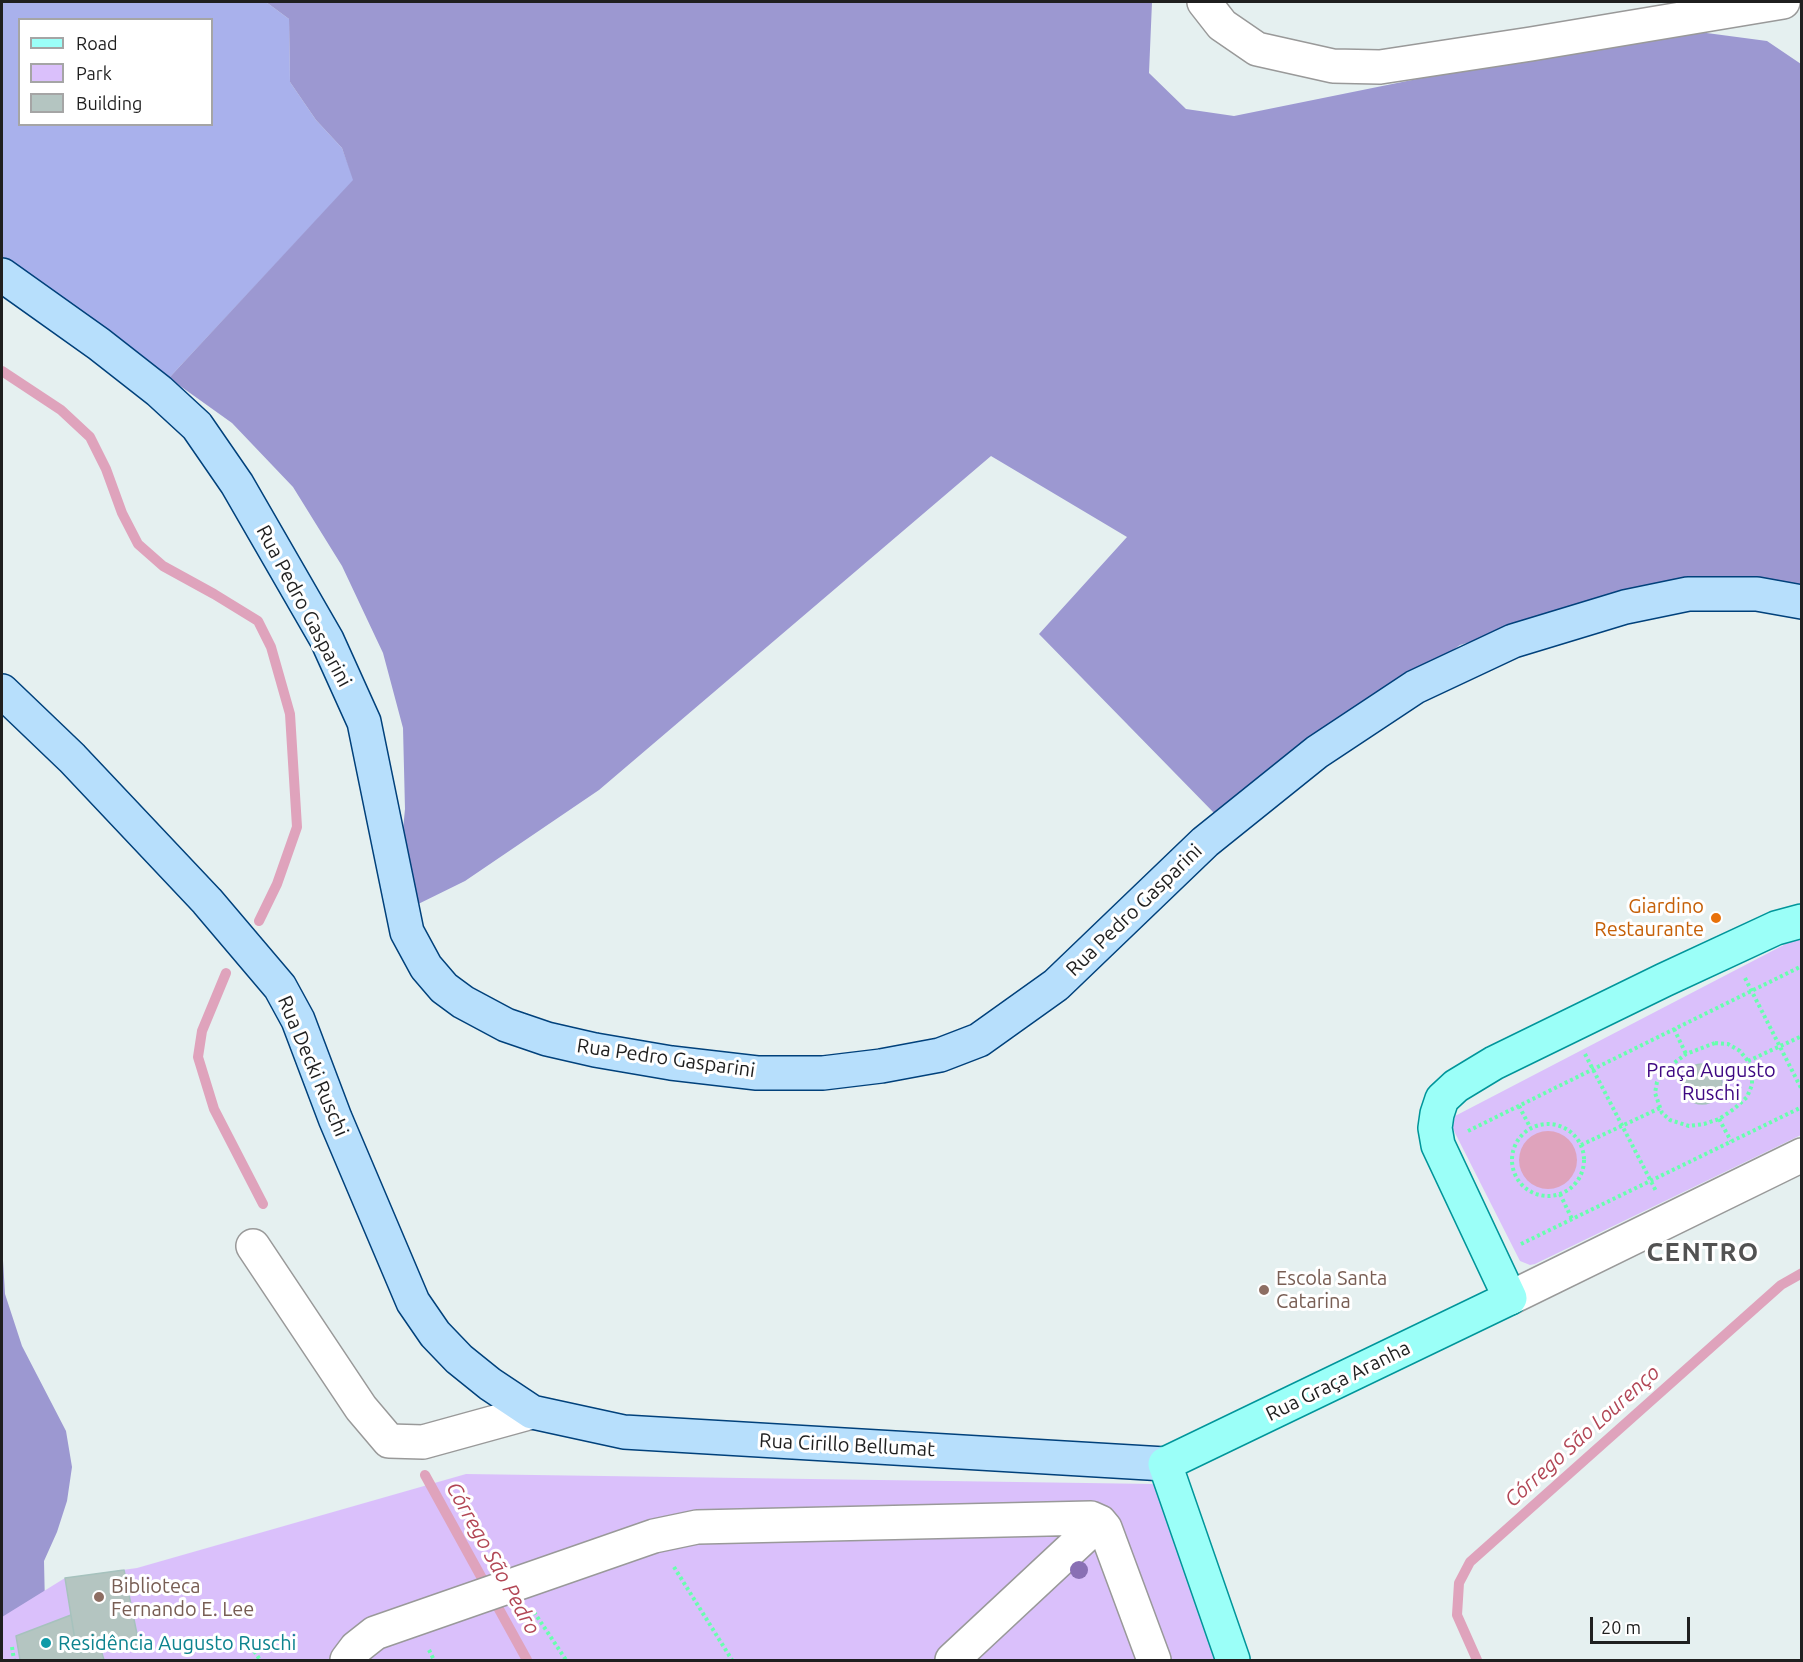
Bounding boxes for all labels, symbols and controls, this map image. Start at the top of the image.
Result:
legend [18,18,213,126]
text: Road [76,33,118,53]
text: Park [76,63,112,83]
text: Building [76,93,142,113]
street label: Rua Pedro Gasparini [251,521,357,691]
street label: Rua Pedro Gasparini [1061,839,1207,981]
place label: Giardino Restaurante [1594,894,1704,941]
marker: Giardino Restaurante [1709,911,1723,925]
street label: Rua Decki Ruschi [272,992,354,1140]
street label: Rua Pedro Gasparini [575,1034,757,1082]
park label: Praça Augusto Ruschi [1646,1058,1776,1105]
district label: CENTRO [1646,1236,1760,1268]
place label: Escola Santa Catarina [1276,1266,1387,1313]
marker: Escola Santa Catarina [1257,1283,1271,1297]
street label: Rua Graça Aranha [1262,1336,1414,1426]
water label: Córrego São Lourenço [1499,1360,1665,1512]
street label: Rua Cirillo Bellumat [758,1428,936,1462]
water label: Córrego São Pedro [441,1477,545,1639]
place label: Biblioteca Fernando E. Lee [111,1574,254,1621]
marker: Biblioteca Fernando E. Lee [92,1590,106,1604]
scale bar [1593,1605,1694,1643]
text: 20 m [1601,1617,1641,1637]
place label: Residência Augusto Ruschi [58,1631,296,1655]
marker: Residência Augusto Ruschi [39,1636,53,1650]

